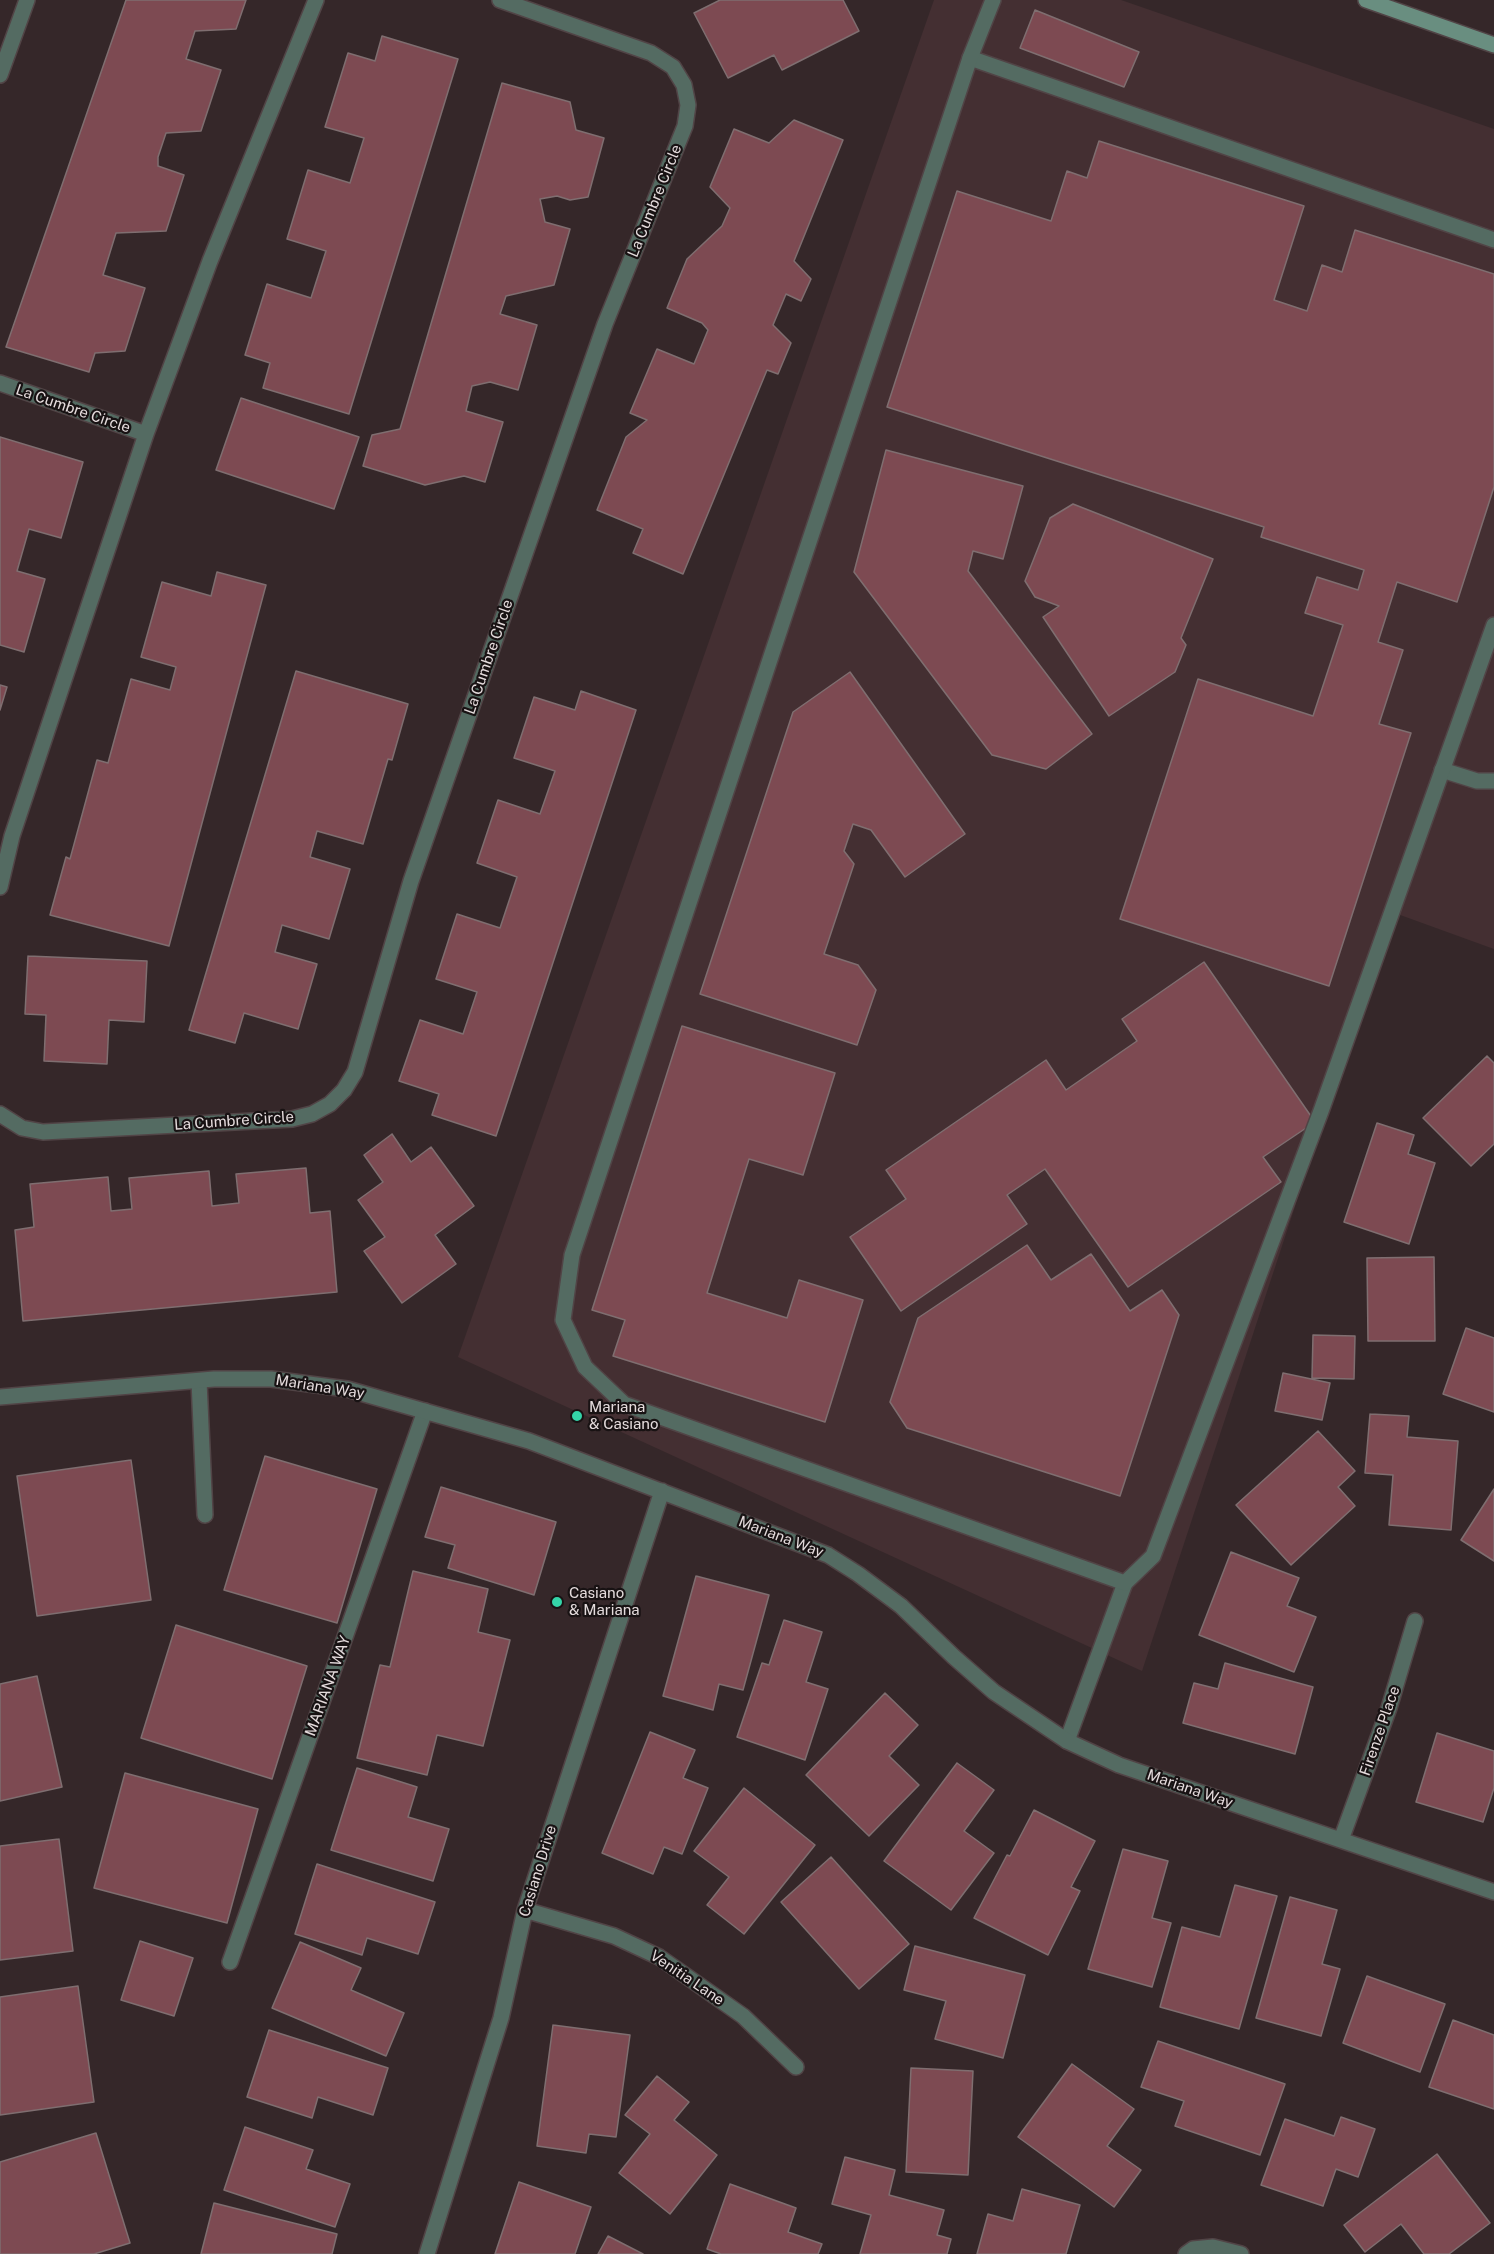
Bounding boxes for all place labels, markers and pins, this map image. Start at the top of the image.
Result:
place label: Mariana & Casiano [589,1398,658,1433]
marker: Mariana & Casiano [570,1409,584,1423]
place label: Casiano & Mariana [569,1584,640,1619]
marker: Casiano & Mariana [550,1595,564,1609]

